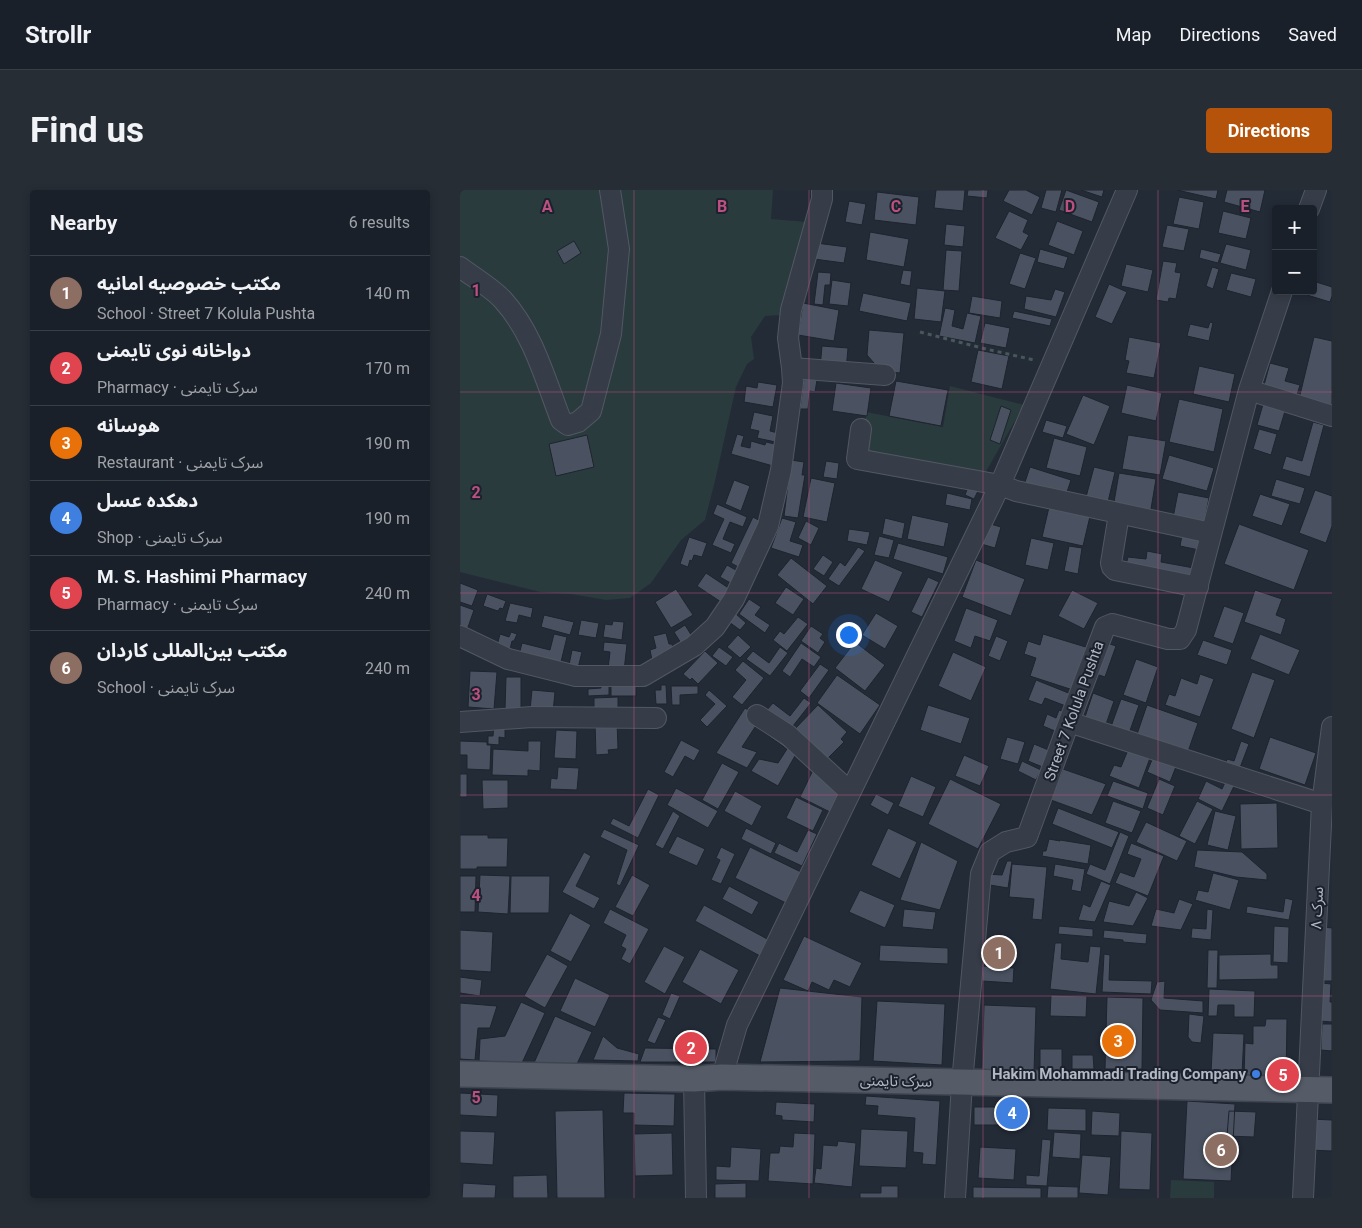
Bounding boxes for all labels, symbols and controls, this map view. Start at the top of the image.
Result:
text: Strollr [25,21,91,49]
text: Map [1116,24,1151,45]
text: Directions [1179,24,1260,45]
text: Saved [1288,24,1337,45]
button: Directions [1206,108,1332,153]
text: Find us [30,110,144,151]
text: A [542,197,553,216]
text: B [717,197,727,216]
text: C [891,197,901,216]
text: D [1065,197,1075,216]
text: E [1241,197,1250,216]
map controls [1272,205,1317,295]
button: + [1272,205,1317,250]
text: Nearby [50,211,117,235]
text: 6 results [349,213,410,232]
button: − [1272,250,1317,295]
text: مکتب خصوصیه امانیه [97,272,281,295]
text: 1 [471,281,481,300]
text: 1 [61,284,71,303]
text: 140 m [365,284,410,303]
text: School · Street 7 Kolula Pushta [97,304,315,323]
text: دواخانه نوی تایمنی [97,339,251,362]
text: 2 [61,359,71,378]
text: 170 m [365,359,410,378]
text: Pharmacy · سرک تایمنی [97,378,258,397]
text: هوسانه [97,414,160,437]
text: 3 [61,434,71,453]
text: 190 m [365,434,410,453]
text: Restaurant · سرک تایمنی [97,453,263,472]
text: 2 [471,483,481,502]
text: دهکده عسل [97,489,198,512]
text: 4 [61,509,71,528]
text: 190 m [365,509,410,528]
text: Shop · سرک تایمنی [97,528,223,547]
text: M. S. Hashimi Pharmacy [97,565,307,588]
text: 5 [61,584,71,603]
text: 240 m [365,584,410,603]
text: Pharmacy · سرک تایمنی [97,595,258,614]
your location [836,622,862,648]
text: مکتب بین‌المللی کاردان [97,639,288,662]
street label: Street 7 Kolula Pushta [1040,639,1108,783]
text: 6 [61,659,71,678]
text: 240 m [365,659,410,678]
text: School · سرک تایمنی [97,678,235,697]
text: 3 [471,685,481,704]
text: 4 [471,886,481,905]
street label: سرک ۸ [1307,886,1327,930]
pin: 1 [983,934,1015,972]
pin: 3 [1102,1022,1134,1060]
pin: 2 [675,1029,707,1067]
pin: 5 [1267,1056,1299,1094]
place label: Hakim Mohammadi Trading Company [992,1065,1246,1083]
marker: Hakim Mohammadi Trading Company [1250,1068,1262,1080]
street label: سرک تایمنی [860,1071,932,1091]
text: 5 [471,1088,481,1107]
pin: 4 [996,1094,1028,1132]
pin: 6 [1205,1131,1237,1169]

